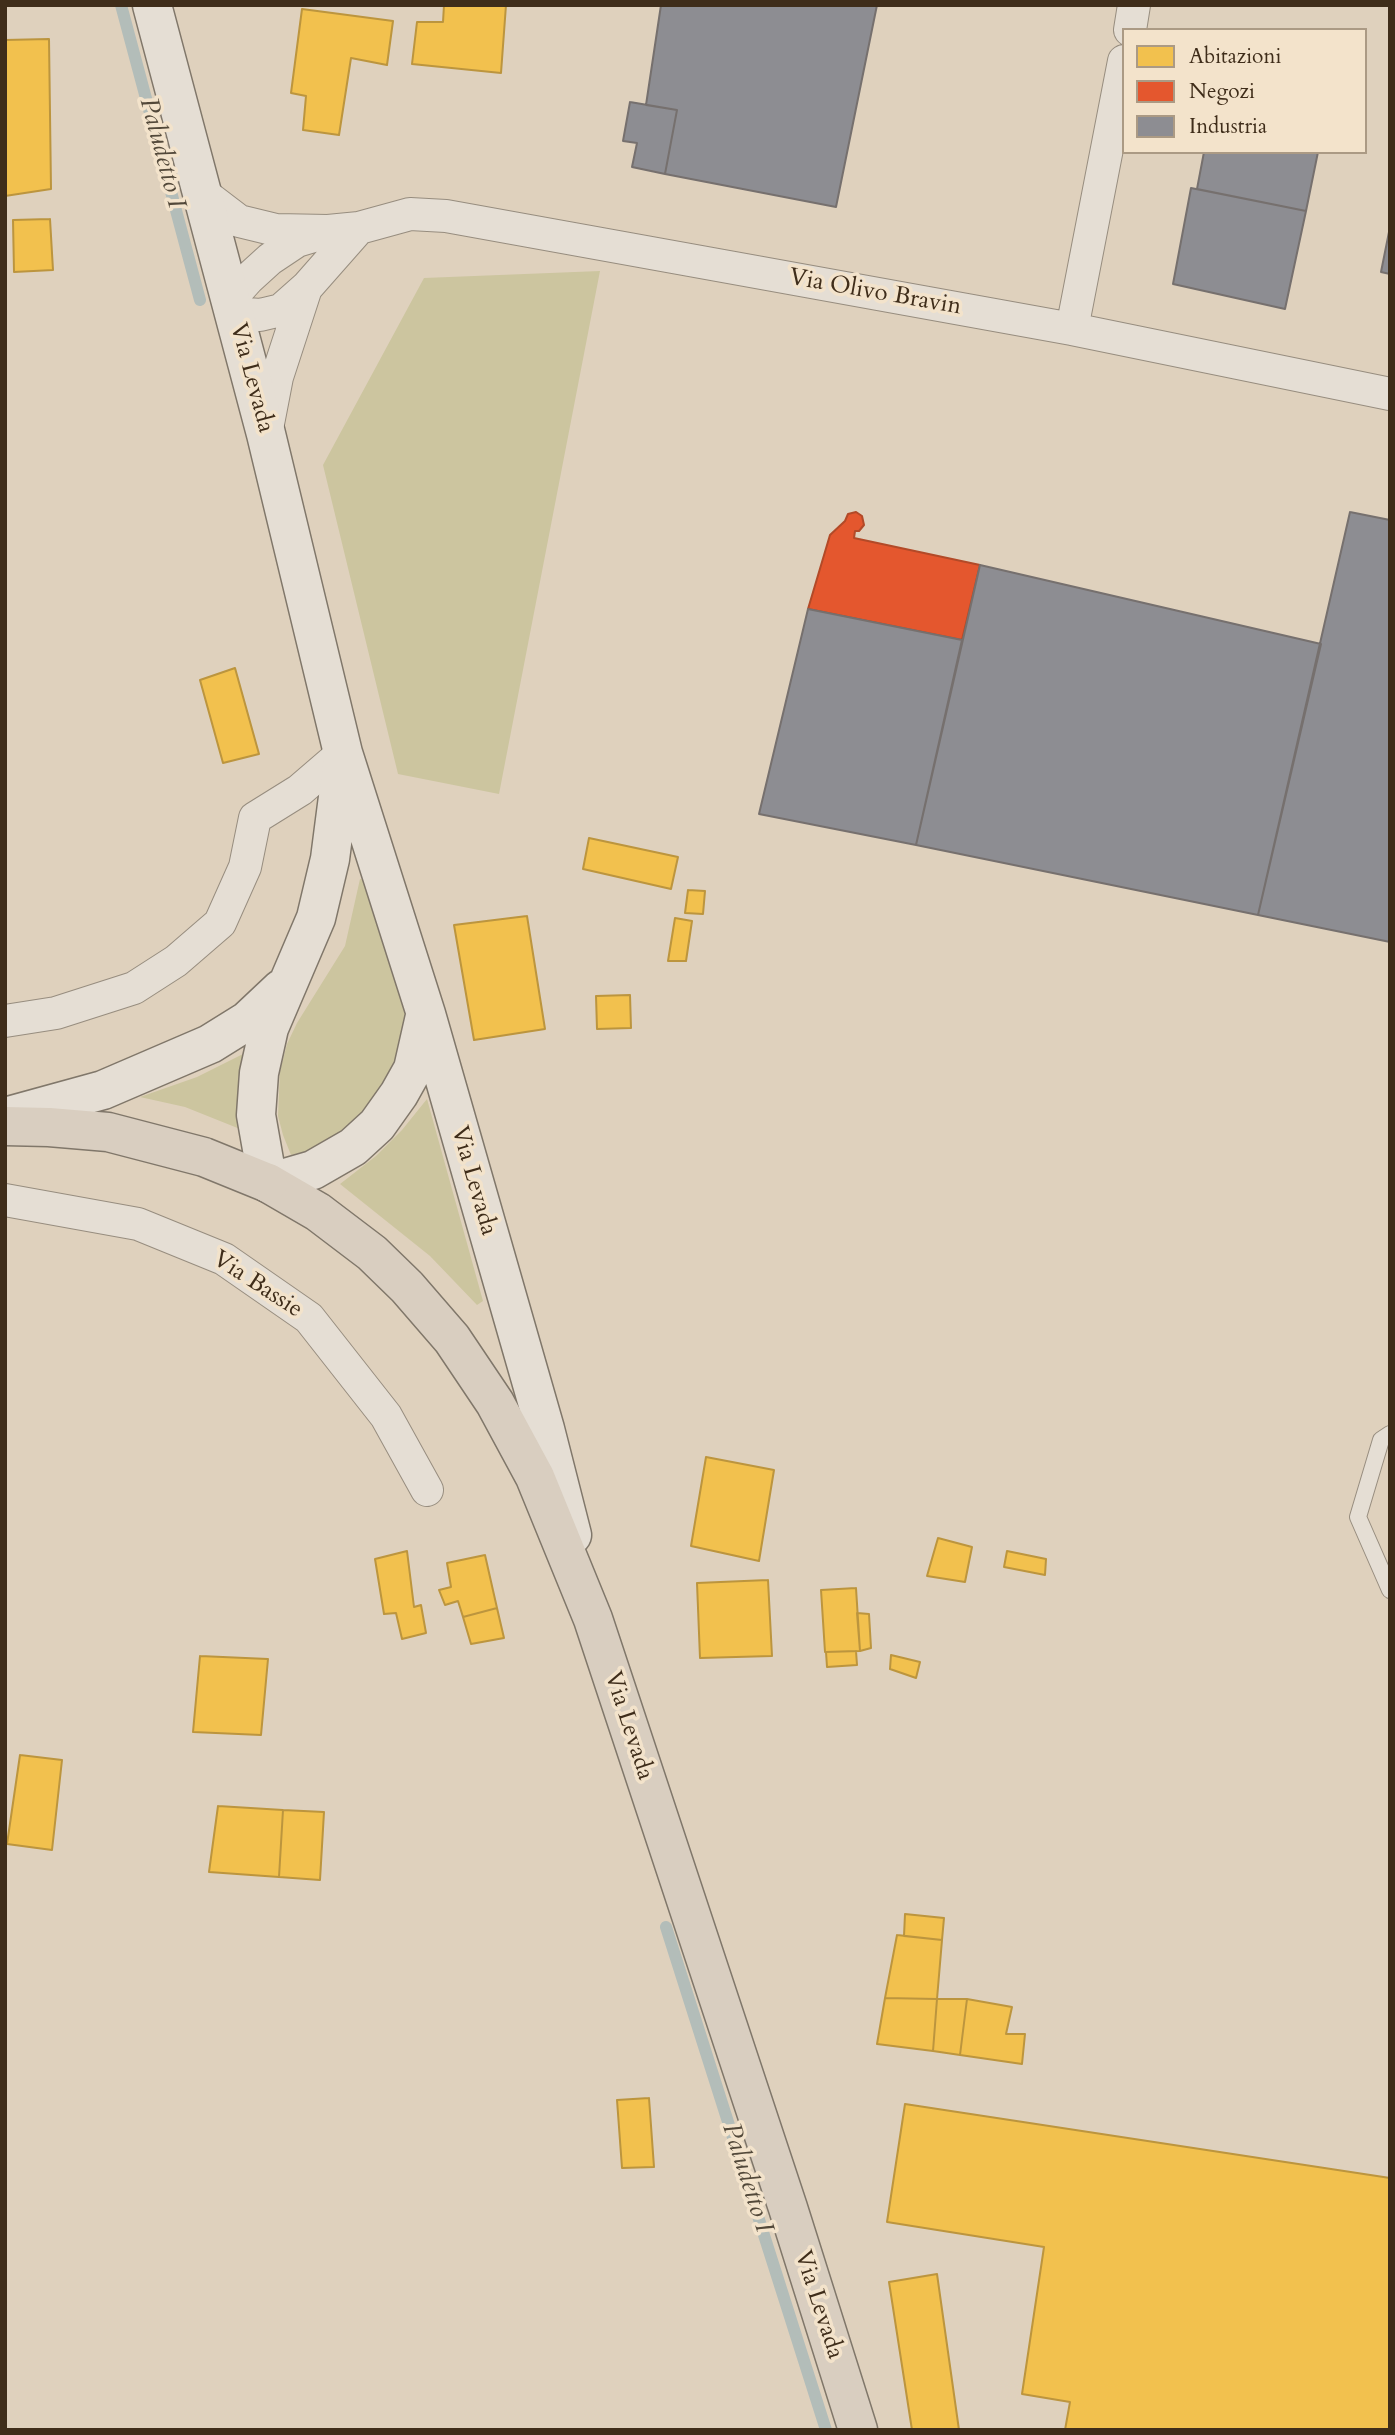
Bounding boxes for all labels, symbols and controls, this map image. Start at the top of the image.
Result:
legend [1122,28,1367,154]
text: Abitazioni [1189,42,1281,71]
text: Negozi [1189,77,1255,106]
water label: Paludetto I [131,95,191,211]
text: Industria [1189,112,1267,141]
street label: Via Olivo Bravin [787,264,963,322]
street label: Via Levada [223,320,279,436]
street label: Via Levada [444,1123,502,1239]
street label: Via Bassie [207,1245,307,1325]
street label: Via Levada [597,1668,659,1784]
water label: Paludetto I [714,2120,778,2236]
street label: Via Levada [787,2247,849,2363]

